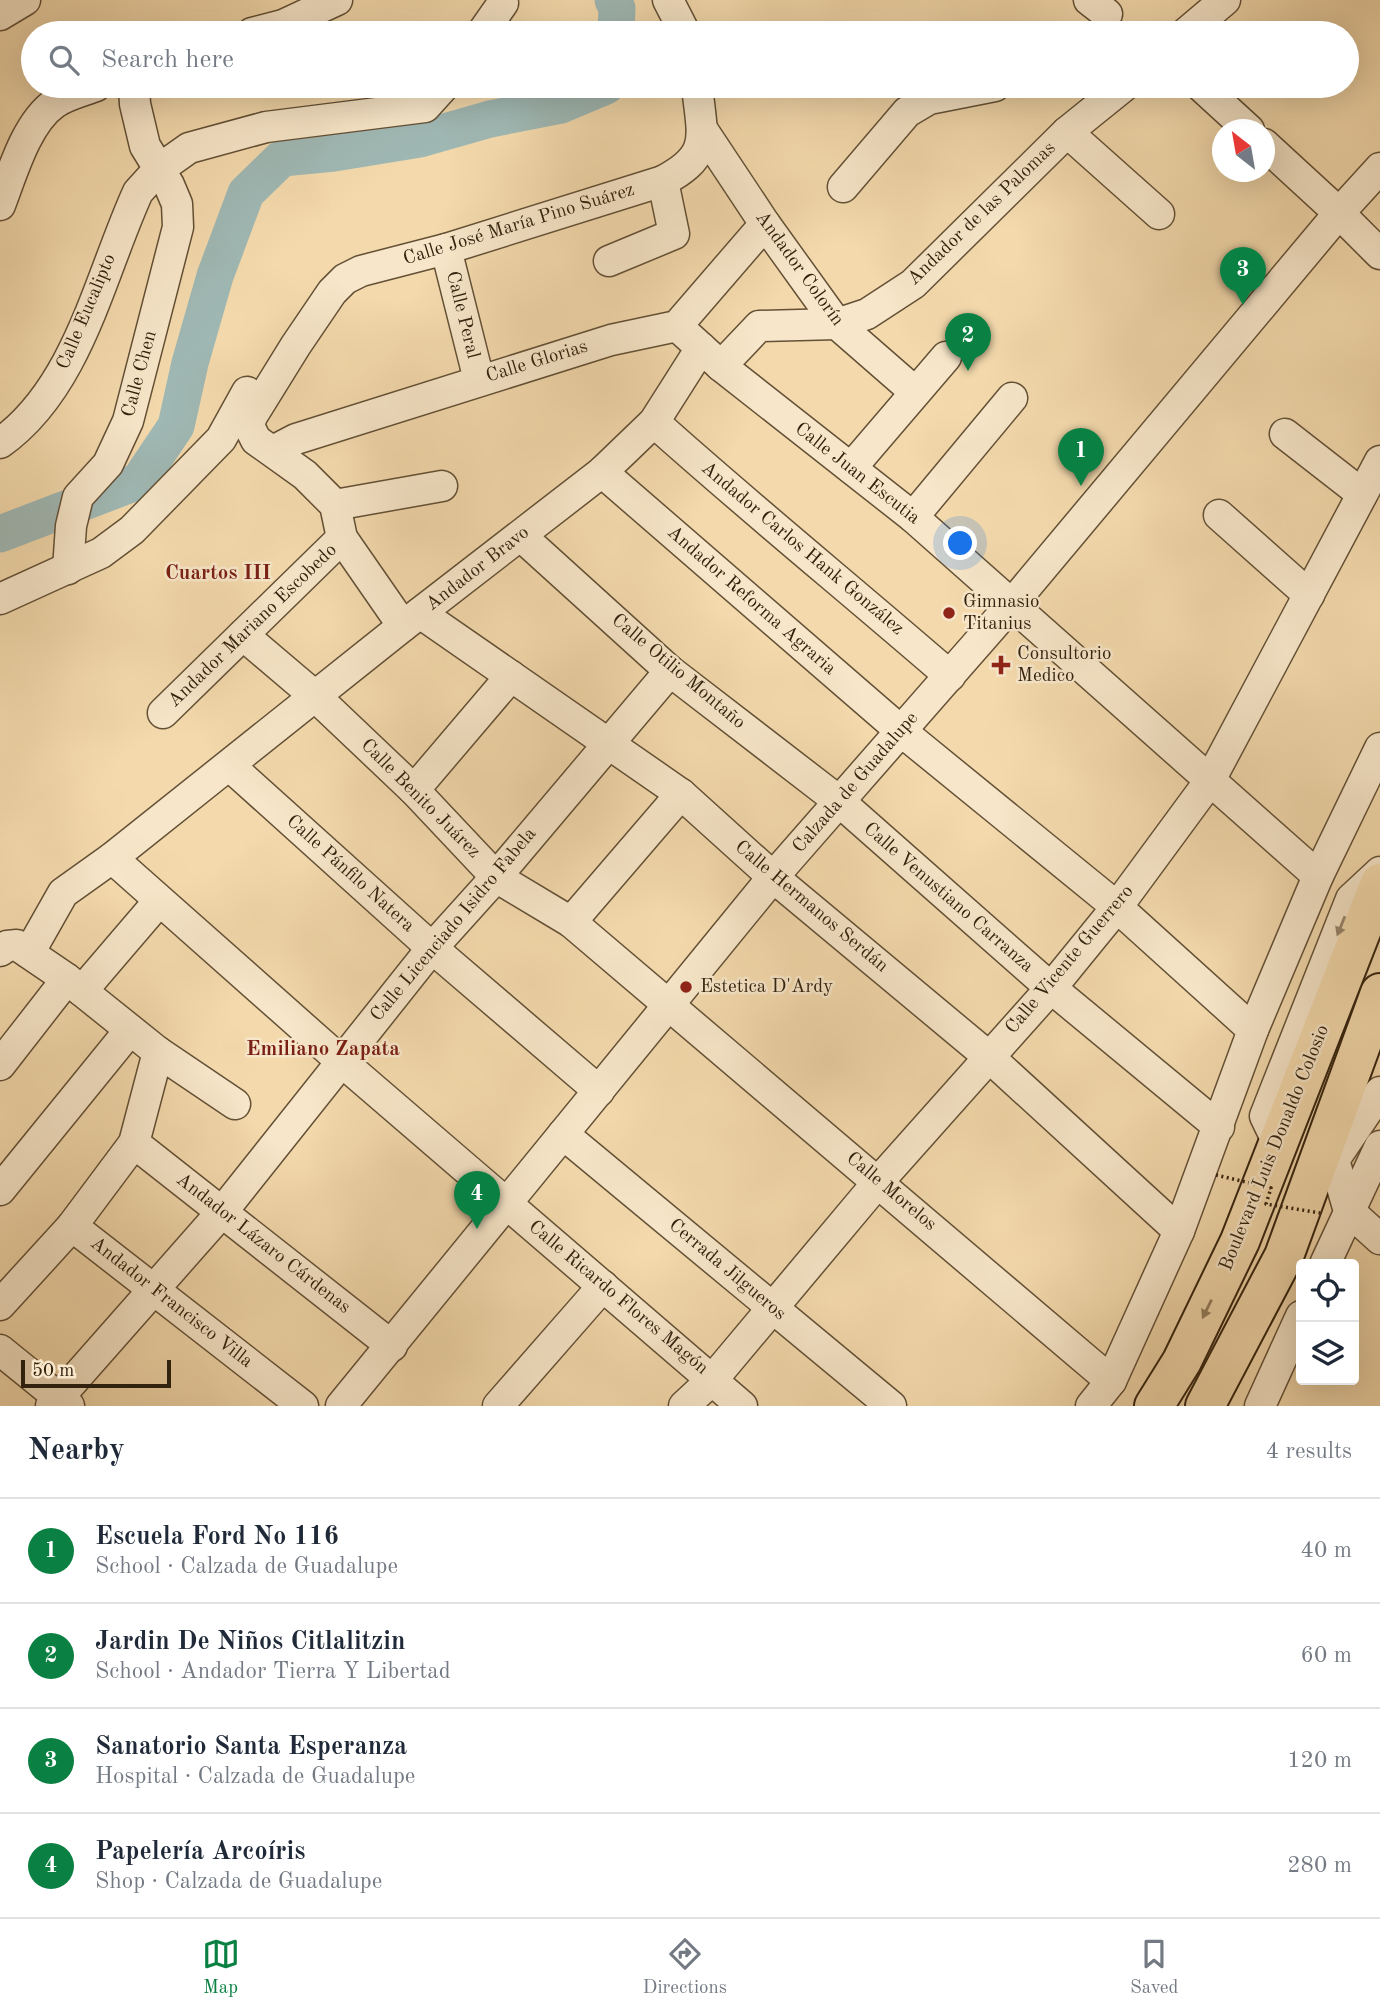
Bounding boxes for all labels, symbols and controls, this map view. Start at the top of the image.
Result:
search box [21,21,1359,98]
icon: search [45,41,83,79]
text: Search here [101,47,234,73]
north arrow [1212,119,1275,182]
street label: Andador de las Palomas [904,139,1060,289]
street label: Calle José María Pino Suárez [401,181,637,269]
street label: Andador Colorín [751,208,847,330]
pin: 3 [1220,247,1266,305]
street label: Calle Eucalipto [54,251,120,373]
street label: Calle Peral [442,269,482,361]
pin: 2 [945,313,991,371]
street label: Calle Chen [119,329,161,419]
street label: Calle Glorias [484,338,590,386]
street label: Calle Juan Escutia [791,419,924,529]
pin: 1 [1058,428,1104,486]
street label: Andador Carlos Hank González [697,459,907,639]
street label: Andador Bravo [423,523,533,615]
street label: Andador Reforma Agraria [663,523,839,680]
your location [943,526,977,560]
street label: Andador Mariano Escobedo [165,541,341,711]
district label: Cuartos III [165,563,271,584]
place label: Gimnasio Titanius [963,593,1039,634]
marker: Gimnasio Titanius [941,605,957,621]
street label: Calle Otilio Montaño [608,611,748,733]
place label: Consultorio Medico [1017,645,1111,686]
marker: Consultorio Medico [991,655,1011,675]
street label: Calzada de Guadalupe [790,709,922,857]
street label: Calle Benito Juárez [357,736,483,862]
street label: Calle Pánfilo Natera [282,812,418,937]
street label: Calle Venustiano Carranza [860,819,1037,977]
street label: Calle Licenciado Isidro Fabela [368,824,541,1025]
street label: Calle Hermanos Serdán [731,838,891,976]
street label: Calle Vicente Guerrero [1002,882,1138,1038]
one-way arrow [1335,915,1346,936]
place label: Estetica D'Ardy [700,978,833,997]
marker: Estetica D'Ardy [678,979,694,995]
street label: Boulevard Luis Donaldo Colosio [1217,1022,1333,1274]
district label: Emiliano Zapata [246,1039,400,1060]
street label: Calle Morelos [842,1149,940,1235]
street label: Andador Lázaro Cárdenas [172,1170,354,1318]
pin: 4 [454,1171,500,1229]
street label: Cerrada Jilgueros [665,1216,789,1324]
street label: Calle Ricardo Flores Magón [525,1217,711,1379]
street label: Andador Francisco Villa [86,1234,256,1372]
map controls [1296,1259,1359,1385]
button: locate [1296,1259,1359,1322]
one-way arrow [1202,1299,1213,1319]
button: layers [1296,1322,1359,1385]
scale bar [21,1357,172,1389]
text: 50 m [32,1362,74,1381]
text: Nearby [28,1436,125,1466]
text: 4 results [1266,1440,1352,1463]
text: Escuela Ford No 116 [95,1524,339,1550]
text: 1 [44,1539,58,1562]
text: 40 m [1301,1539,1352,1562]
text: School · Calzada de Guadalupe [95,1555,398,1578]
text: Jardin De Niños Citlalitzin [95,1629,405,1655]
text: 2 [44,1644,58,1667]
text: 60 m [1301,1644,1352,1667]
text: School · Andador Tierra Y Libertad [95,1660,451,1683]
text: Sanatorio Santa Esperanza [95,1734,407,1760]
text: 3 [44,1749,58,1772]
text: 120 m [1287,1749,1352,1772]
text: Hospital · Calzada de Guadalupe [95,1765,415,1788]
text: Papelería Arcoíris [95,1839,306,1865]
text: 4 [44,1854,58,1877]
text: 280 m [1287,1854,1352,1877]
text: Shop · Calzada de Guadalupe [95,1870,382,1893]
tab: Map [202,1935,240,2000]
tab: Directions [643,1935,727,2000]
tab: Saved [1130,1935,1178,2000]

